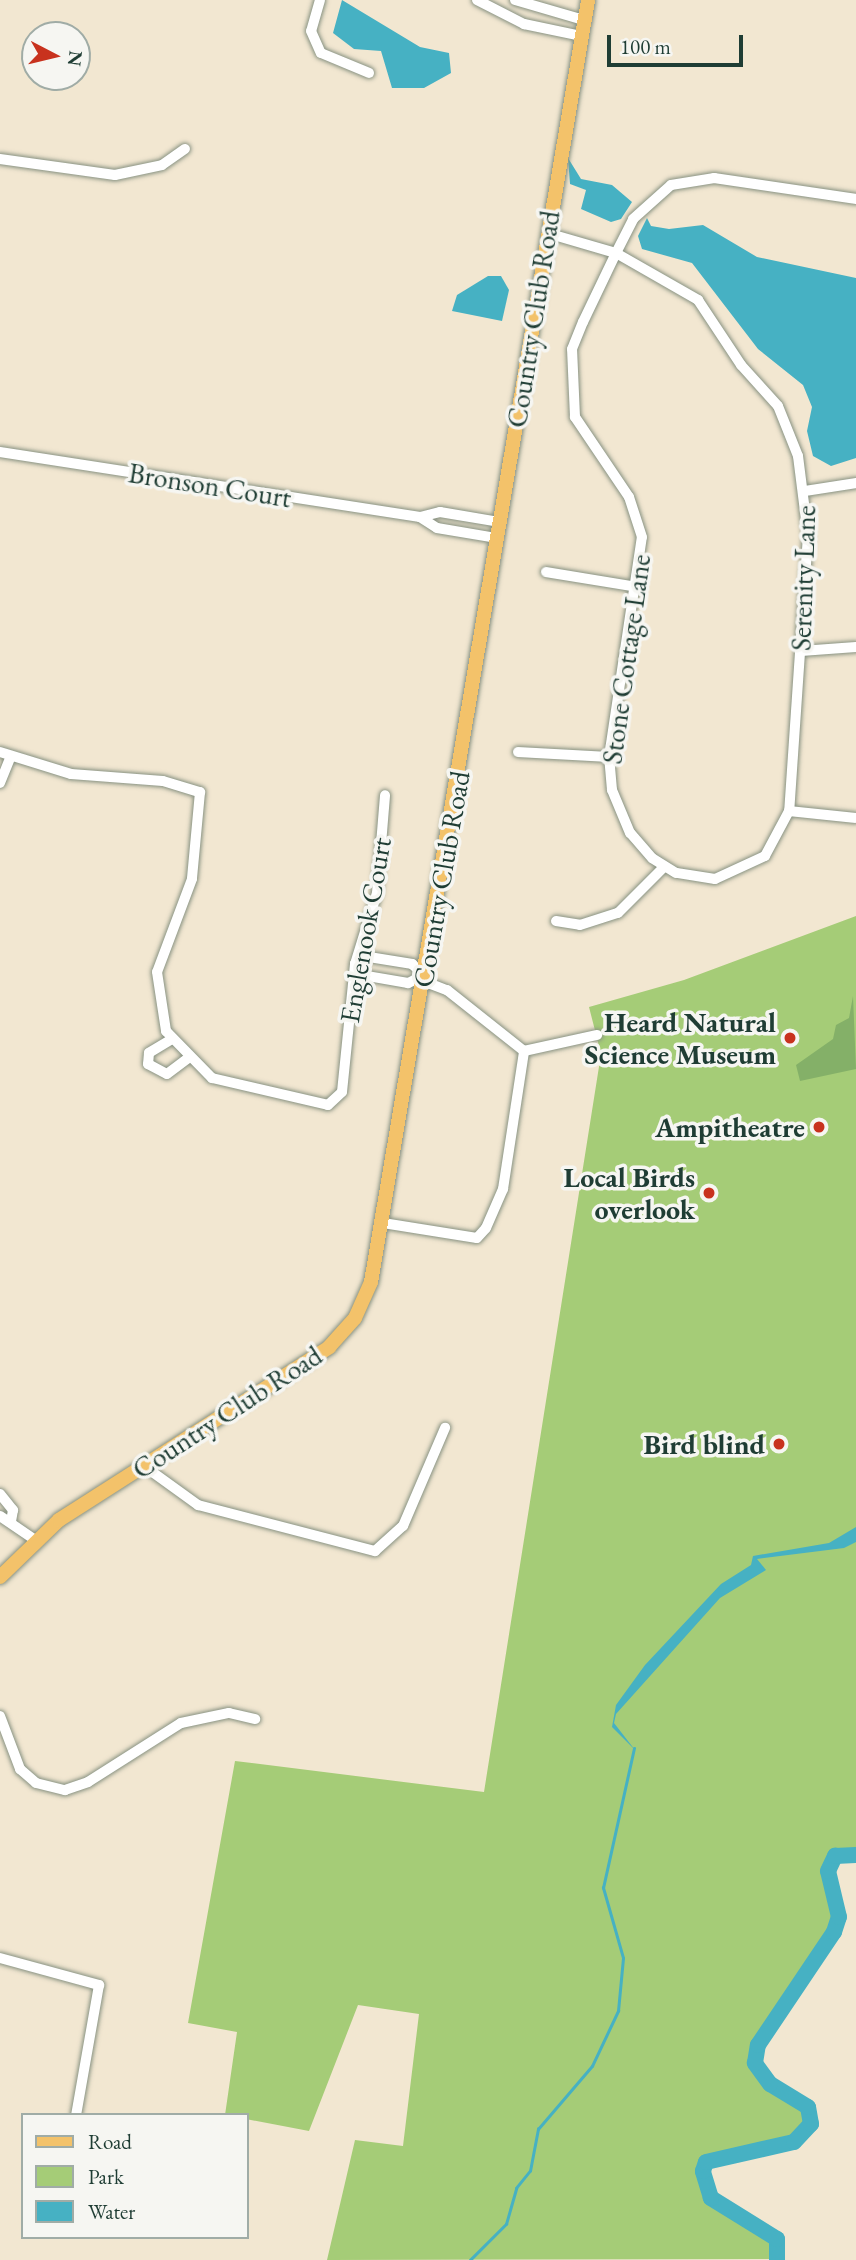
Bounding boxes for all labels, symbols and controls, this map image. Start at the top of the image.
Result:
north arrow [21,21,91,91]
scale bar [611,21,748,65]
text: 100 m [620,33,671,60]
text: N [62,49,89,68]
street label: Country Club Road [499,208,567,430]
street label: Bronson Court [126,456,294,514]
street label: Serenity Lane [784,505,822,651]
street label: Stone Cottage Lane [595,552,657,766]
street label: Country Club Road [405,768,477,990]
street label: Englenook Court [332,835,398,1025]
place label: Heard Natural Science Museum [585,1005,776,1071]
marker: Heard Natural Science Museum [782,1030,798,1046]
place label: Ampitheatre [655,1110,805,1144]
marker: Ampitheatre [811,1119,827,1135]
place label: Local Birds overlook [563,1160,695,1226]
marker: Local Birds overlook [701,1185,717,1201]
street label: Country Club Road [126,1338,328,1486]
place label: Bird blind [644,1427,765,1461]
marker: Bird blind [771,1436,787,1452]
legend [21,2113,248,2239]
text: Road [88,2128,132,2155]
text: Park [88,2163,124,2190]
text: Water [88,2198,135,2225]

